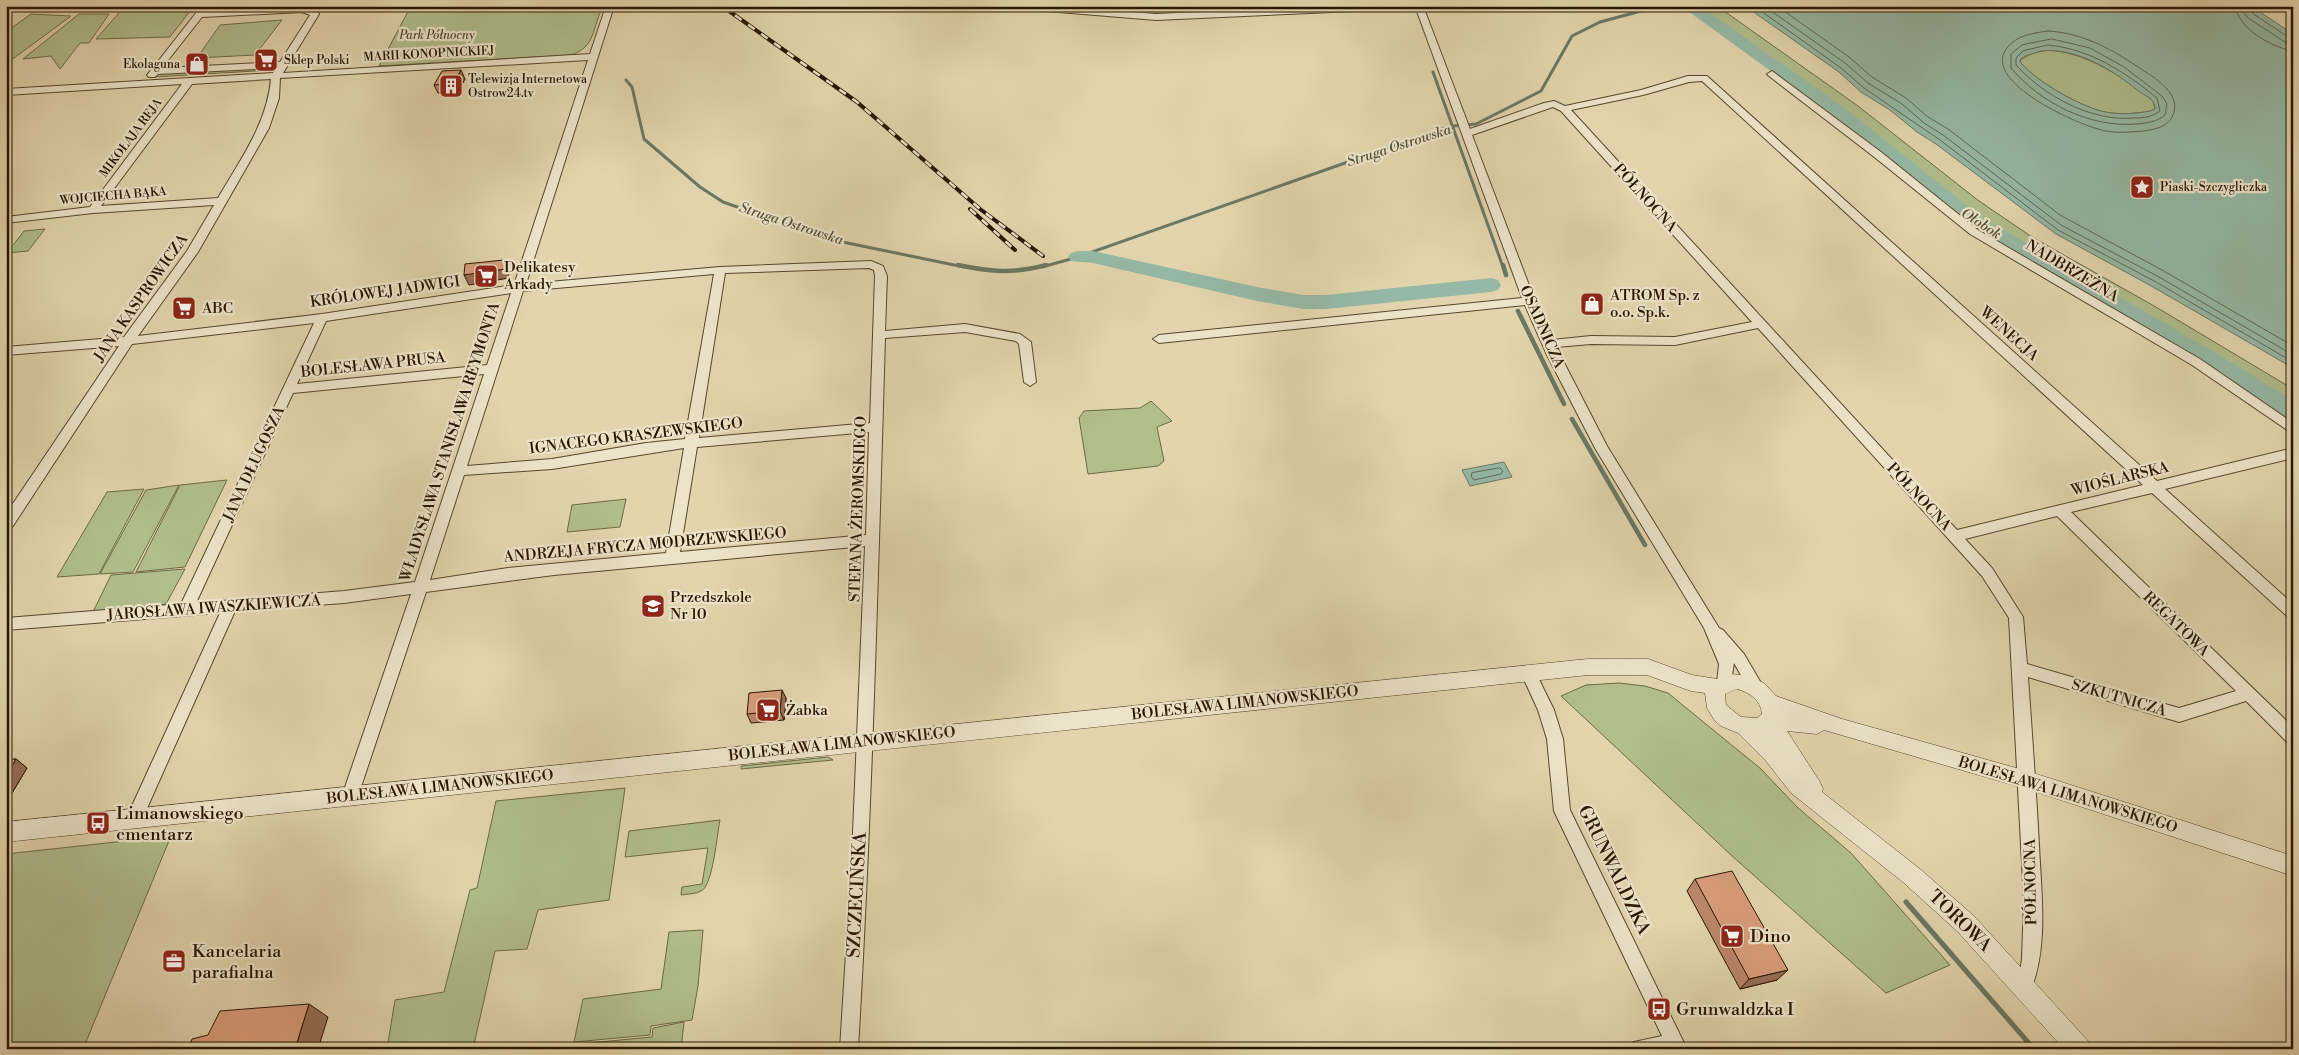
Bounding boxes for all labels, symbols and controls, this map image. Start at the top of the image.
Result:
park label: Park Północny [398,28,475,43]
street label: MARII KONOPNICKIEJ [363,43,495,65]
supermarket icon: Sklep Polski [253,47,279,73]
shop icon: Ekolaguna [184,51,210,77]
place label: Sklep Polski [284,53,349,68]
place label: Ekolaguna [123,57,181,72]
place label: Telewizja Internetowa Ostrow24.tv [468,72,588,101]
building icon: Telewizja Internetowa Ostrow24.tv [438,73,464,99]
street label: MIKOŁAJA REJA [97,95,166,180]
water label: Struga Ostrowska [1345,121,1454,171]
street label: PÓŁNOCNA [1609,159,1682,237]
place icon: Piaski-Szczygliczka [2129,174,2155,200]
place label: Piaski-Szczygliczka [2160,180,2268,195]
street label: WOJCIECHA BĄKA [58,184,168,208]
water label: Struga Ostrowska [737,199,846,249]
water label: Ołobok [1957,204,2005,244]
street label: JANA KASPROWICZA [89,230,193,366]
street label: NADBRZEŻNA [2022,235,2123,307]
place label: Delikatesy Arkady [503,258,576,294]
supermarket icon: Delikatesy Arkady [473,263,499,289]
street label: KRÓLOWEJ JADWIGI [309,271,462,312]
street label: OSADNICZA [1515,282,1569,372]
place label: ATROM Sp. z o.o. Sp.k. [1609,286,1700,322]
shop icon: ATROM Sp. z o.o. Sp.k. [1579,291,1605,317]
supermarket icon: ABC [171,295,197,321]
place label: ABC [201,299,233,318]
street label: WŁADYSŁAWA STANISŁAWA REYMONTA [395,299,504,585]
street label: WENECJA [1975,302,2043,366]
street label: BOLESŁAWA PRUSA [299,348,447,382]
street label: JANA DŁUGOSZA [219,403,289,526]
street label: IGNACEGO KRASZEWSKIEGO [528,413,744,459]
street label: STEFANA ŻEROMSKIEGO [844,415,871,603]
street label: WIOŚLARSKA [2068,457,2171,501]
street label: PÓŁNOCNA [1883,458,1957,536]
street label: ANDRZEJA FRYCZA MODRZEWSKIEGO [502,523,788,567]
place label: Przedszkole Nr 10 [670,588,752,624]
street label: REGATOWA [2139,588,2214,661]
street label: JAROSŁAWA IWASZKIEWICZA [105,591,322,625]
school or university icon: Przedszkole Nr 10 [640,593,666,619]
street label: SZKUTNICZA [2069,675,2169,721]
street label: BOLESŁAWA LIMANOWSKIEGO [1130,682,1360,724]
supermarket icon: Żabka [755,697,781,723]
place label: Żabka [786,700,828,720]
street label: BOLESŁAWA LIMANOWSKIEGO [727,723,957,765]
street label: BOLESŁAWA LIMANOWSKIEGO [1955,752,2180,838]
street label: BOLESŁAWA LIMANOWSKIEGO [325,766,555,808]
street label: GRUNWALDZKA [1573,801,1656,939]
place label: Limanowskiego cmentarz [116,802,244,846]
bus stop icon: Limanowskiego cmentarz [85,810,111,836]
street label: SZCZECIŃSKA [842,831,872,959]
street label: PÓŁNOCNA [2020,838,2041,925]
street label: TOROWA [1923,885,1997,957]
supermarket icon: Dino [1719,923,1745,949]
place label: Dino [1750,925,1791,948]
place label: Kancelaria parafialna [192,940,282,984]
office icon: Kancelaria parafialna [161,948,187,974]
bus stop icon: Grunwaldzka I [1646,996,1672,1022]
place label: Grunwaldzka I [1676,998,1794,1021]

